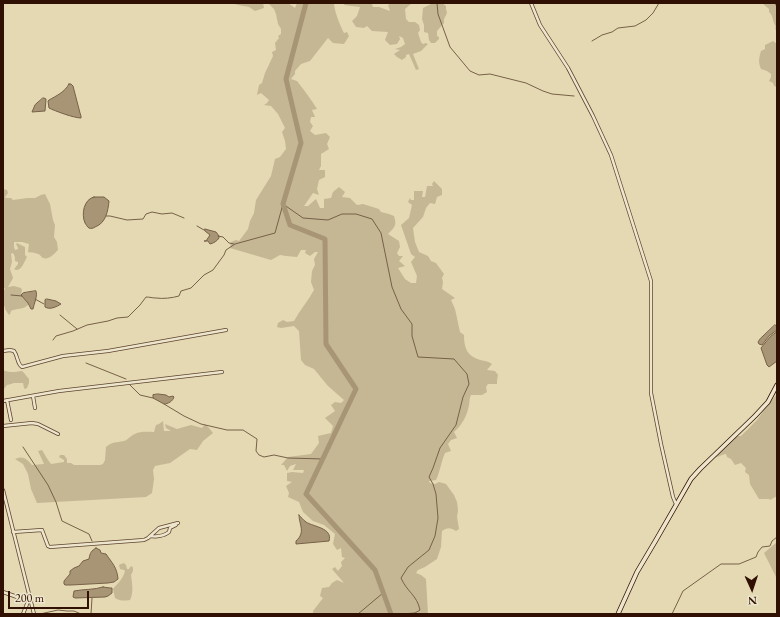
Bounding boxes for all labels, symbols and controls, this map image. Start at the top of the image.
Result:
north arrow [732,569,772,609]
scale bar [10,583,91,609]
text: 200 m [15,590,44,606]
text: N [748,594,757,608]

